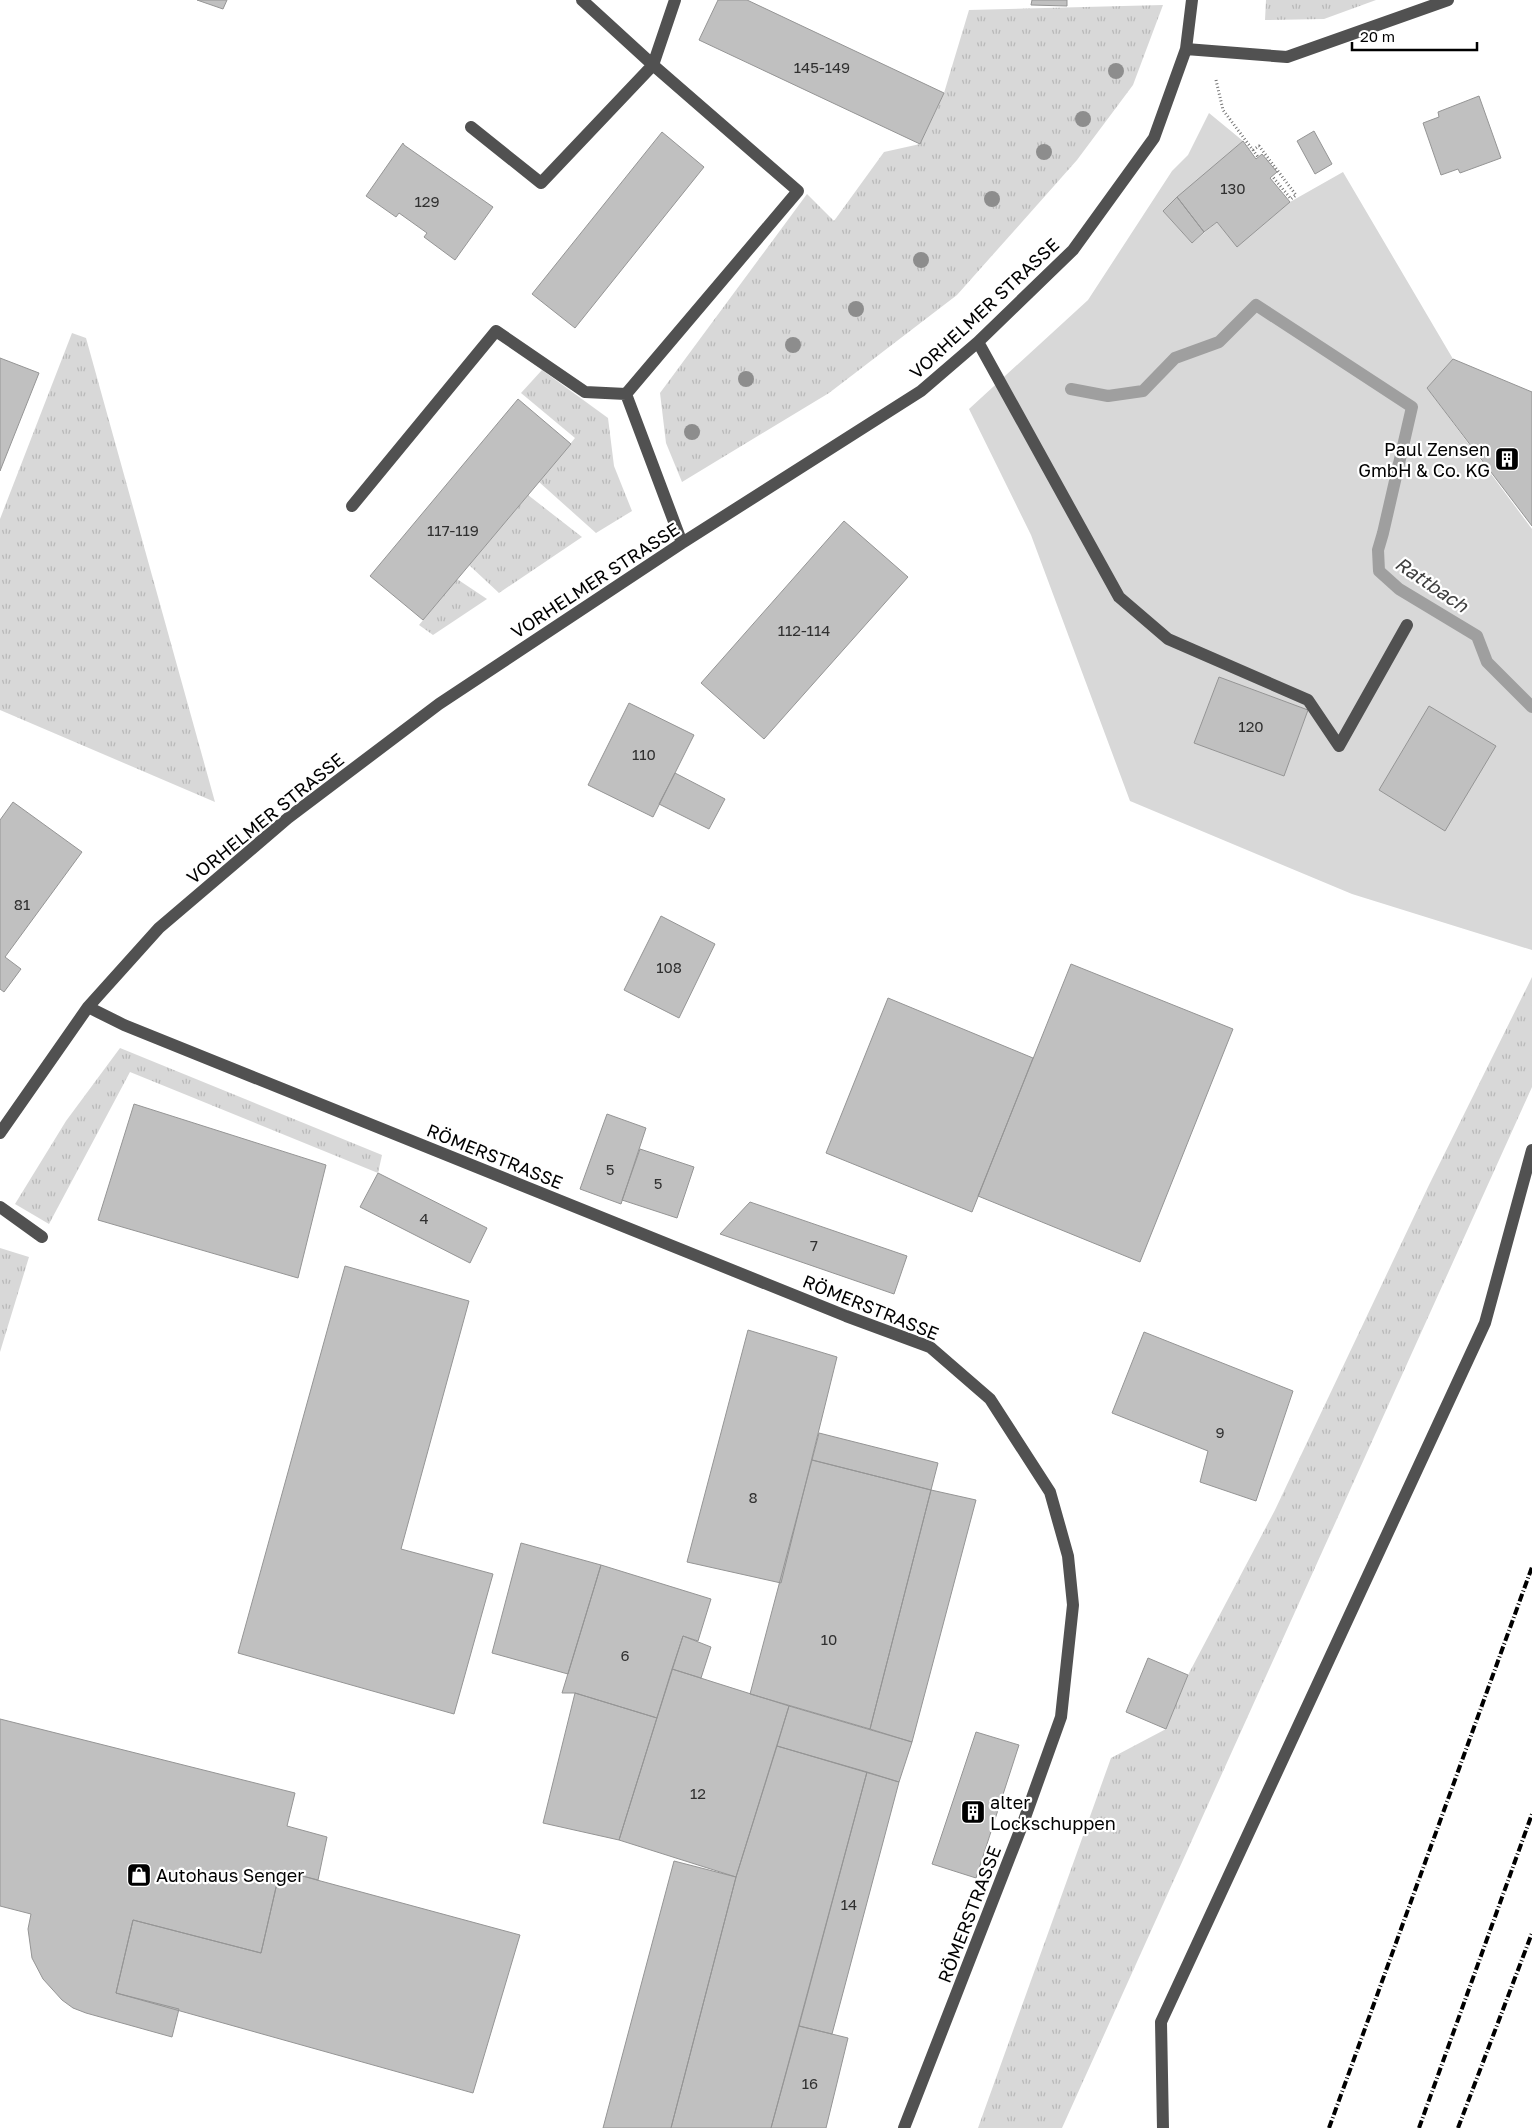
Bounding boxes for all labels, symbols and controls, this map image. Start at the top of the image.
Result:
scale bar [1352,20,1477,52]
text: 20 m [1360,27,1395,45]
house number: 145-149 [794,58,850,76]
house number: 130 [1220,179,1246,197]
house number: 129 [414,192,440,210]
street label: VORHELMER STRASSE [905,233,1063,383]
place label: Paul Zensen GmbH & Co. KG [1358,438,1490,481]
building icon: Paul Zensen GmbH & Co. KG [1494,446,1520,472]
street label: VORHELMER STRASSE [507,517,683,643]
house number: 117-119 [427,521,479,539]
water label: Rattbach [1391,551,1474,617]
house number: 112-114 [778,621,830,639]
house number: 120 [1238,717,1264,735]
house number: 110 [632,745,656,763]
street label: VORHELMER STRASSE [182,748,348,888]
house number: 81 [14,895,30,913]
house number: 108 [656,958,682,976]
street label: RÖMERSTRASSE [424,1119,566,1193]
house number: 5 [606,1160,614,1178]
house number: 5 [654,1174,662,1192]
house number: 4 [419,1209,429,1227]
house number: 7 [810,1236,818,1254]
street label: RÖMERSTRASSE [800,1270,942,1344]
house number: 9 [1215,1423,1225,1441]
house number: 8 [748,1488,758,1506]
house number: 10 [821,1630,837,1648]
house number: 6 [620,1646,630,1664]
house number: 12 [690,1784,706,1802]
place label: alter Lockschuppen [990,1791,1116,1834]
building icon: alter Lockschuppen [960,1799,986,1825]
street label: RÖMERSTRASSE [933,1842,1005,1986]
shop icon: Autohaus Senger [126,1862,152,1888]
place label: Autohaus Senger [156,1864,304,1886]
house number: 14 [841,1895,857,1913]
house number: 16 [802,2074,818,2092]

